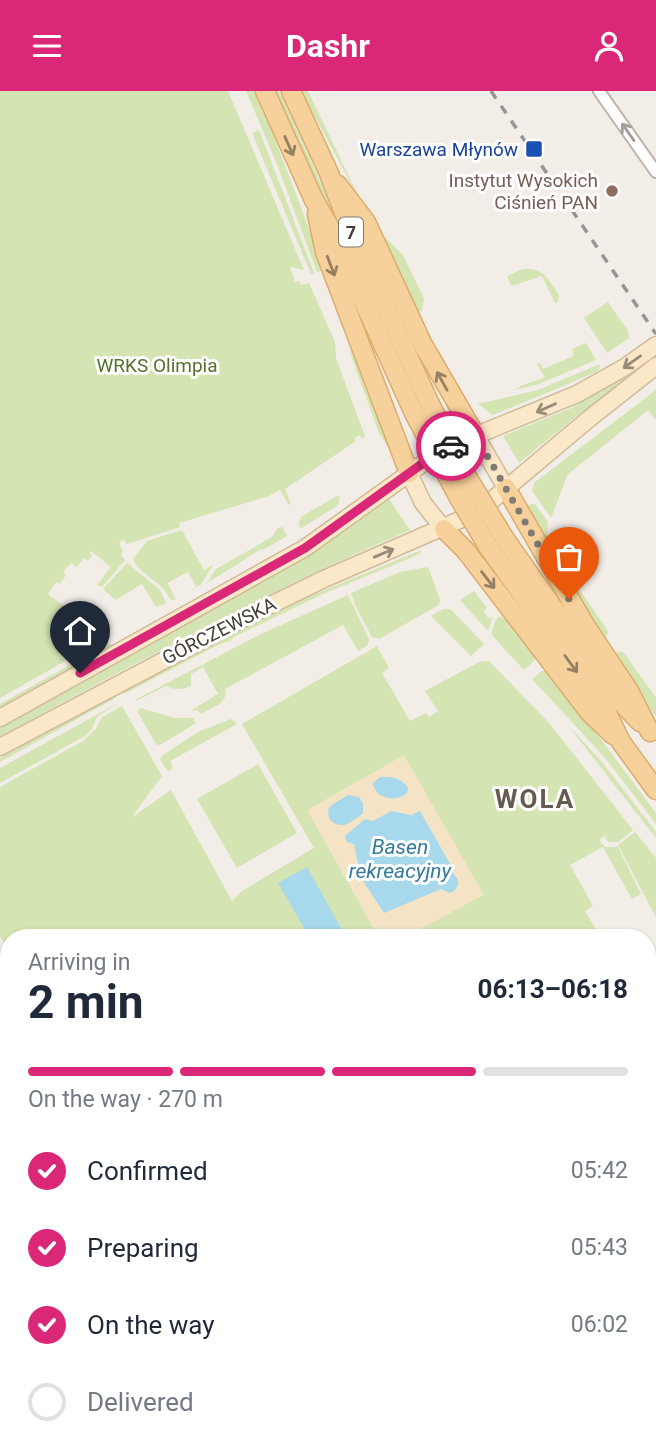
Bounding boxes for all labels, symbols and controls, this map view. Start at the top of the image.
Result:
icon: menu [28,27,66,65]
text: Dashr [286,27,370,65]
icon: person [590,27,628,65]
one-way arrow [621,122,635,142]
one-way arrow [283,134,296,156]
place label: Warszawa Młynów [359,138,518,161]
marker: Warszawa Młynów [524,139,544,159]
place label: Instytut Wysokich Ciśnień PAN [449,169,598,214]
marker: Instytut Wysokich Ciśnień PAN [604,183,620,199]
road number: 7 [339,217,363,247]
one-way arrow [325,255,338,277]
park label: WRKS Olimpia [96,354,218,377]
one-way arrow [623,355,642,369]
one-way arrow [435,371,449,391]
one-way arrow [535,402,557,415]
courier [416,411,486,481]
icon: car [432,427,470,465]
pin [539,527,599,599]
icon: bag [550,538,588,576]
one-way arrow [372,546,394,559]
one-way arrow [481,571,496,589]
street label: GÓRCZEWSKA [158,592,280,670]
pin [50,601,110,673]
icon: home [61,612,99,650]
one-way arrow [563,654,578,673]
district label: WOLA [495,784,575,814]
water label: Basen rekreacyjny [349,835,453,883]
text: Arriving in [28,949,131,976]
text: 06:13–06:18 [478,974,628,1004]
text: 2 min [28,975,144,1029]
text: On the way · 270 m [28,1086,223,1113]
icon: check [28,1152,66,1190]
text: Confirmed [87,1156,208,1186]
text: 05:42 [571,1157,628,1184]
icon: check [28,1229,66,1267]
text: Preparing [87,1233,199,1263]
text: 05:43 [571,1234,628,1261]
icon: check [28,1306,66,1344]
text: On the way [87,1310,215,1340]
text: 06:02 [571,1311,628,1338]
text: Delivered [87,1387,194,1417]

